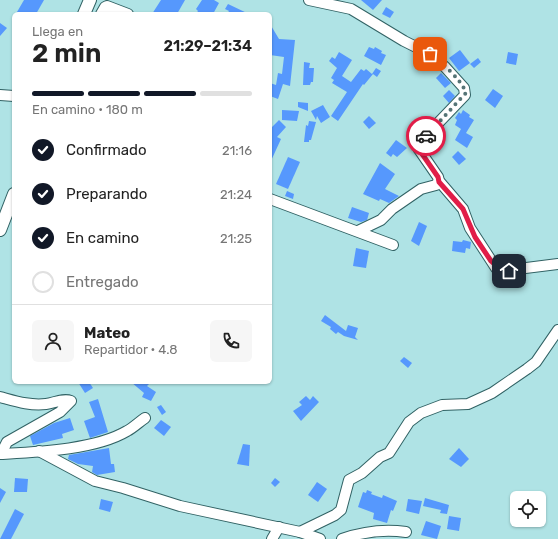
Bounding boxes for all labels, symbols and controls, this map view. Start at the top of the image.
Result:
text: Llega en [32,24,83,39]
text: 21:29–21:34 [164,37,252,55]
pin [413,37,447,71]
text: 2 min [32,38,101,69]
icon: bag [419,43,441,65]
text: En camino · 180 m [32,102,143,117]
courier [406,116,446,156]
icon: car [415,125,437,147]
icon: check [32,139,54,161]
text: Confirmado [66,141,147,159]
text: 21:16 [222,143,252,158]
icon: check [32,183,54,205]
text: Preparando [66,185,147,203]
text: 21:24 [220,187,252,202]
icon: check [32,227,54,249]
text: En camino [66,229,139,247]
text: 21:25 [220,231,252,246]
pin [492,254,526,288]
icon: home [498,260,520,282]
text: Entregado [66,273,139,291]
button: person [32,320,74,362]
button: phone [210,320,252,362]
text: Mateo [84,324,130,342]
text: Repartidor · 4.8 [84,342,178,357]
map controls [510,491,546,527]
button: locate [510,491,546,527]

